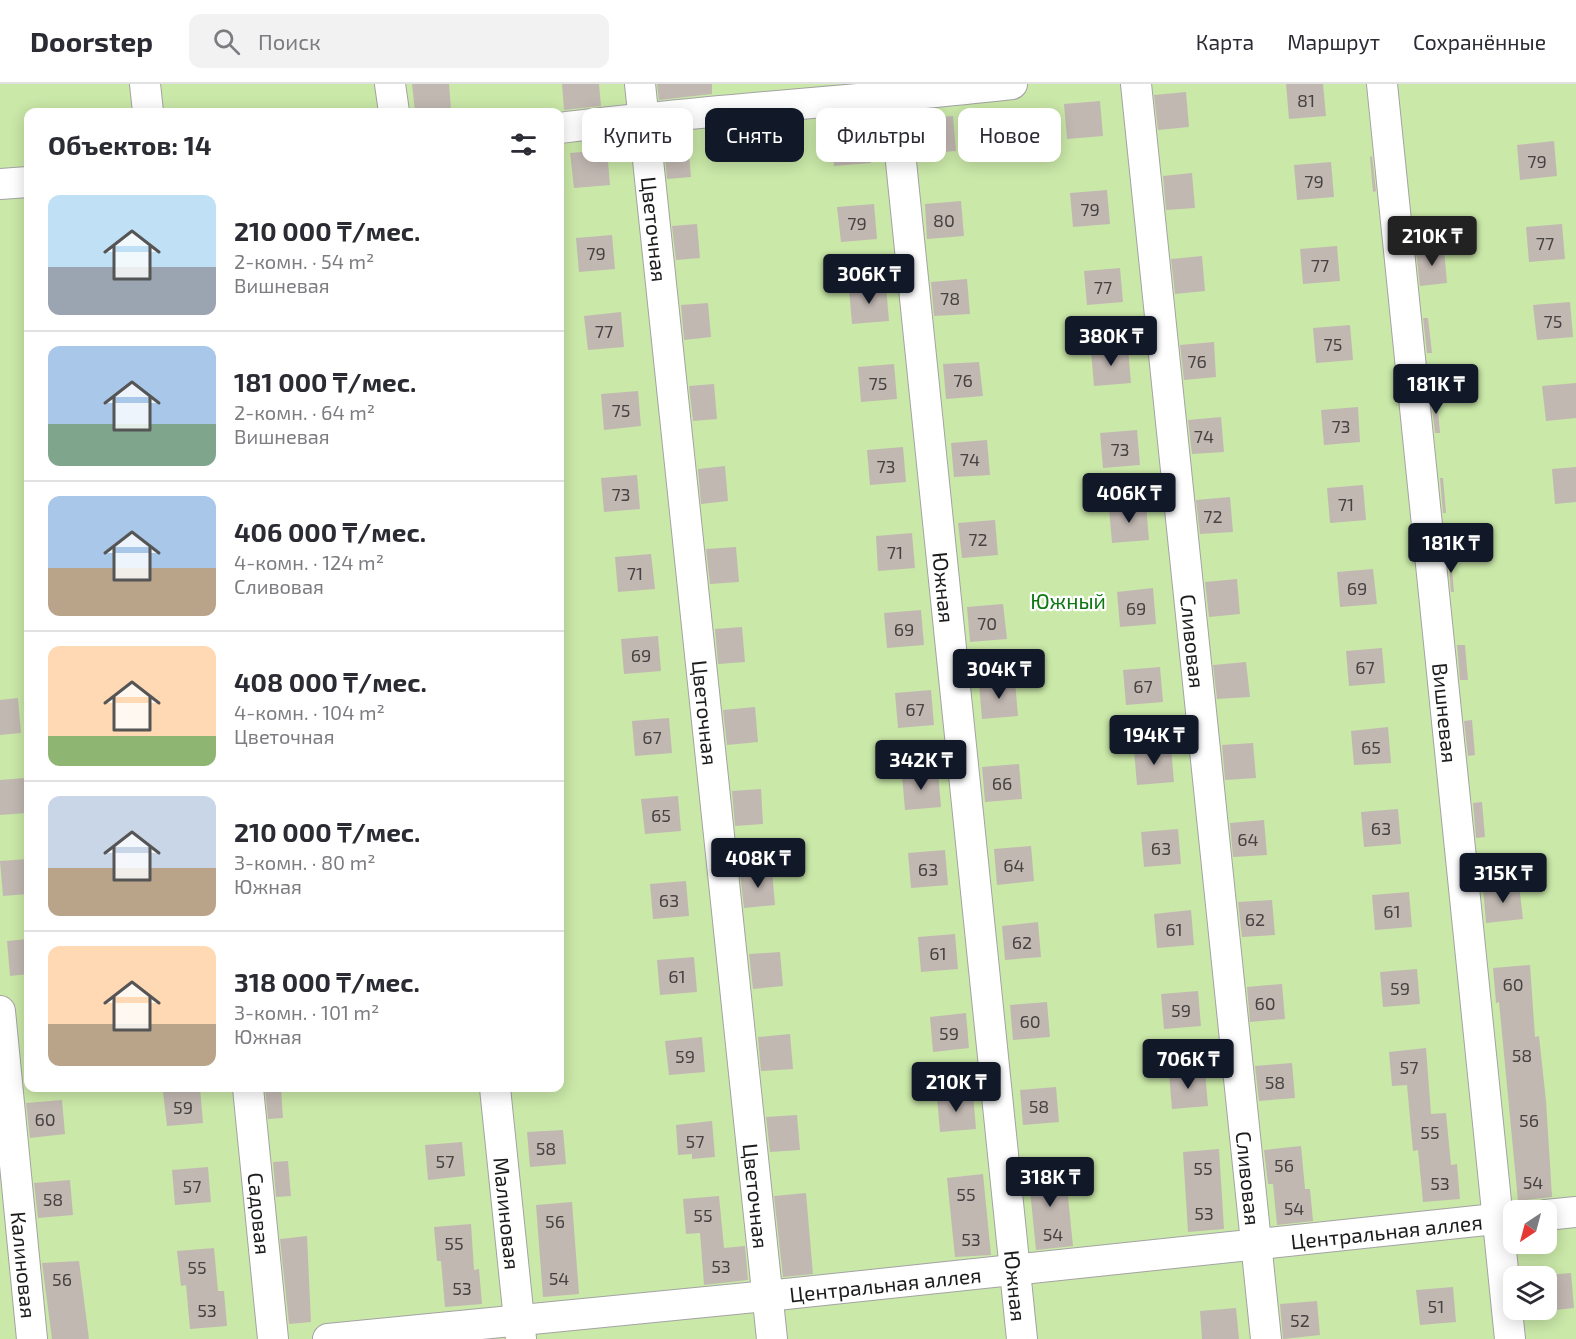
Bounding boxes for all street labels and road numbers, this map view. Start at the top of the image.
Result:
street label: Цветочная [637,175,673,283]
street label: Южная [929,551,961,624]
street label: Сливовая [1176,593,1211,689]
street label: Цветочная [688,659,724,766]
street label: Вишневая [1429,661,1464,764]
street label: Сливовая [1232,1130,1267,1226]
street label: Цветочная [739,1142,775,1250]
street label: Малиновая [490,1156,526,1271]
street label: Садовая [244,1171,277,1256]
street label: Центральная аллея [1289,1208,1484,1253]
street label: Калиновая [7,1210,42,1319]
street label: Южная [1000,1249,1033,1322]
street label: Центральная аллея [788,1261,982,1306]

